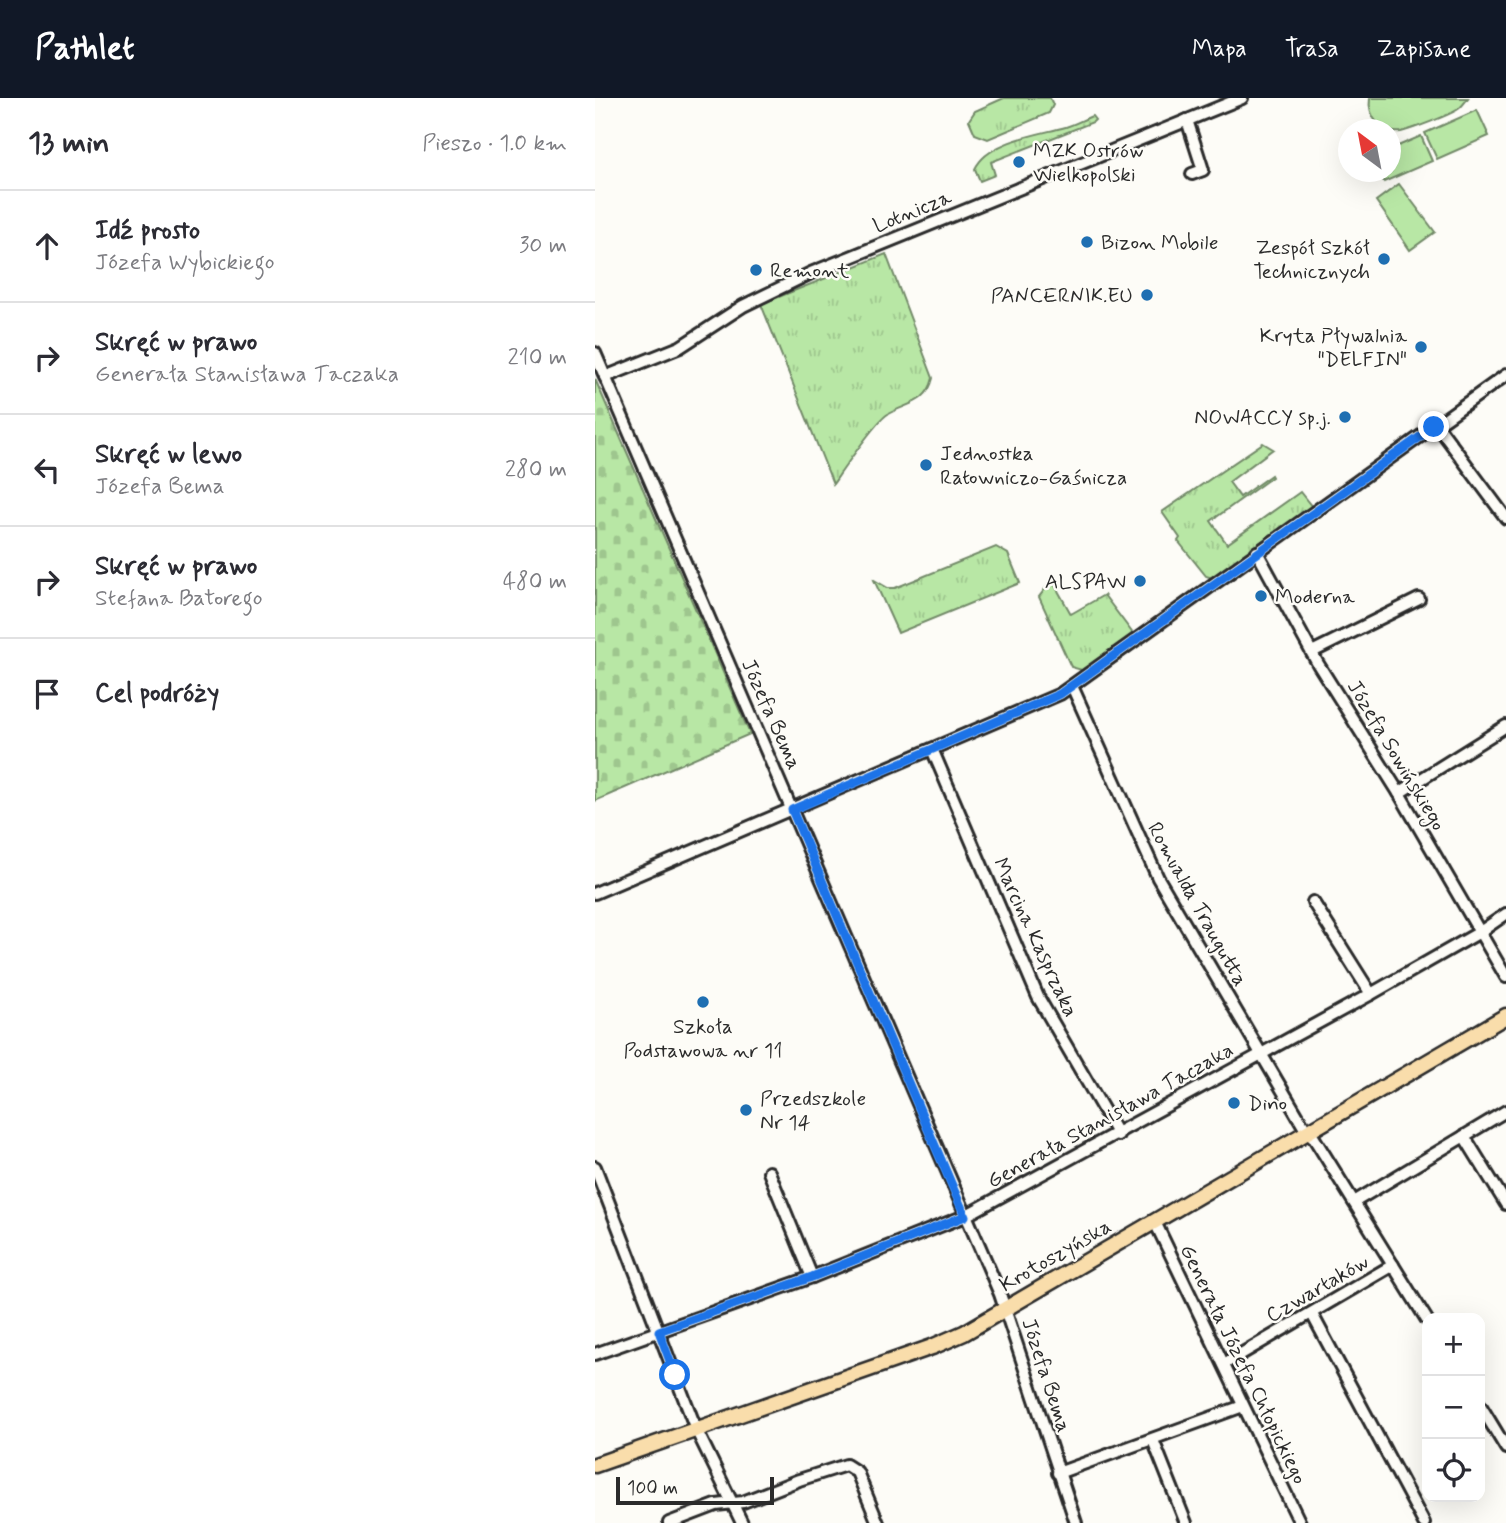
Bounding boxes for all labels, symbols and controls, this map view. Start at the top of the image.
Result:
text: Pathlet [35,27,135,71]
text: Mapa [1192,34,1247,65]
text: Trasa [1285,34,1339,65]
text: Zapisane [1377,34,1471,65]
north arrow [1338,119,1401,182]
text: 13 min [28,124,110,163]
text: Pieszo · 1.0 km [422,129,567,159]
place label: MZK Ostrów Wielkopolski [1033,137,1143,189]
marker: MZK Ostrów Wielkopolski [1011,154,1027,170]
street label: Lotnicza [869,183,956,240]
text: Idź prosto [95,214,200,248]
icon: ahead [28,227,66,265]
place label: Bizon Mobile [1101,229,1219,257]
text: 30 m [519,231,567,261]
marker: Bizon Mobile [1079,234,1095,250]
place label: Zespół Szkół Technicznych [1253,234,1371,286]
text: Józefa Wybickiego [95,248,275,278]
marker: Zespół Szkół Technicznych [1376,251,1392,267]
place label: Remont [770,257,850,285]
marker: Remont [748,262,764,278]
place label: PANCERNIK.EU [991,282,1133,310]
marker: PANCERNIK.EU [1139,287,1155,303]
place label: Kryta Pływalnia "DELFIN" [1260,322,1407,374]
text: Skręć w prawo [95,326,257,360]
icon: right [28,339,66,377]
marker: Kryta Pływalnia "DELFIN" [1413,339,1429,355]
text: 210 m [507,343,567,373]
text: Generała Stanisława Taczaka [95,360,399,390]
place label: NOWACCY sp.j. [1194,404,1331,432]
marker: NOWACCY sp.j. [1337,409,1353,425]
route end [1418,411,1449,442]
text: Skręć w lewo [95,438,242,472]
place label: Jednostka Ratowniczo-Gaśnicza [940,440,1127,492]
icon: left [28,451,66,489]
text: 280 m [505,455,567,485]
marker: Jednostka Ratowniczo-Gaśnicza [918,457,934,473]
text: Józefa Bema [95,472,225,502]
text: Skręć w prawo [95,550,257,584]
icon: right [28,563,66,601]
text: 480 m [503,567,567,597]
place label: ALSPAW [1045,568,1126,596]
marker: ALSPAW [1132,573,1148,589]
place label: Moderna [1275,583,1355,611]
text: Stefana Batorego [95,584,263,614]
marker: Moderna [1253,588,1269,604]
street label: Józefa Bema [734,655,808,774]
icon: arrive [28,675,66,713]
street label: Józefa Sowińskiego [1339,675,1452,837]
text: Cel podróży [95,677,219,711]
street label: Romualda Traugutta [1140,817,1254,992]
street label: Marcina Kasprzaka [986,853,1084,1022]
marker: Szkoła Podstawowa nr 11 [695,994,711,1010]
place label: Szkoła Podstawowa nr 11 [624,1013,782,1065]
street label: Generała Stanisława Taczaka [982,1036,1239,1195]
place label: Przedszkole Nr 14 [760,1085,866,1137]
place label: Dino [1248,1090,1287,1118]
marker: Dino [1226,1095,1242,1111]
marker: Przedszkole Nr 14 [738,1102,754,1118]
street label: Krotoszyńska [995,1213,1116,1299]
street label: Generała Józefa Chłopickiego [1173,1240,1313,1489]
street label: Czwartaków [1261,1248,1374,1330]
map controls [1422,1313,1485,1502]
button: + [1422,1313,1485,1376]
street label: Józefa Bema [1014,1315,1078,1436]
route start [659,1359,690,1390]
button: − [1422,1376,1485,1439]
button: locate [1422,1439,1485,1502]
scale bar [616,1474,773,1506]
text: 100 m [627,1476,678,1501]

